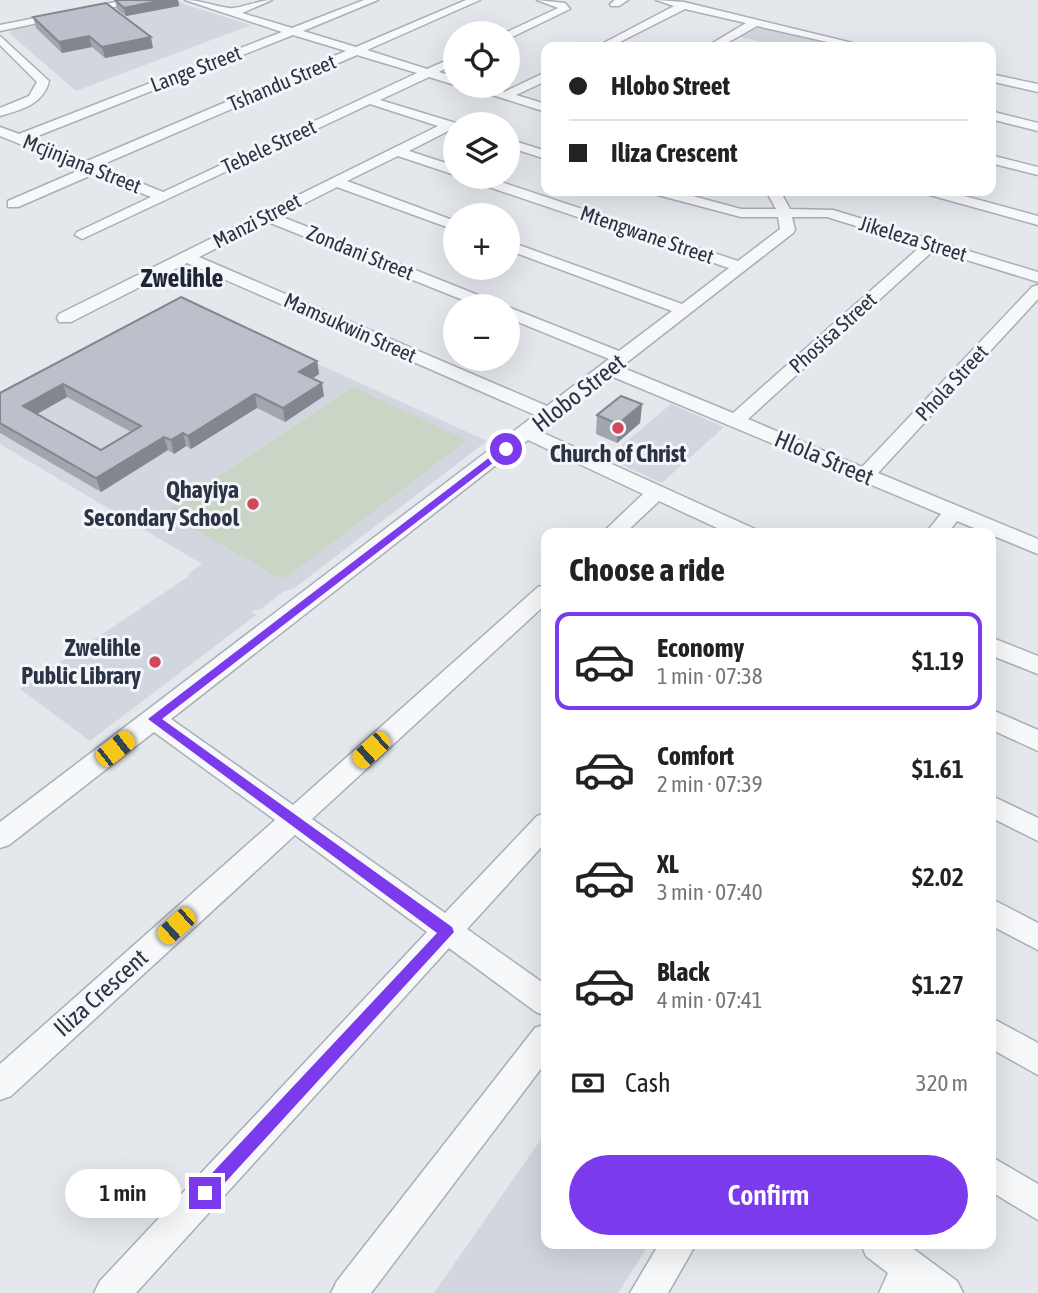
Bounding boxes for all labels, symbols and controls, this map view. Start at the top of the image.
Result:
map controls [443,21,520,371]
button: locate [443,21,520,98]
street label: Lange Street [147,40,244,96]
street label: Tshandu Street [224,49,339,116]
text: Hlobo Street [611,71,730,101]
button: layers [443,112,520,189]
street label: Tebele Street [218,114,319,178]
street label: Mcjinjana Street [20,128,145,198]
text: Iliza Crescent [611,138,737,168]
street label: Manzi Street [209,188,304,252]
street label: Mtengwane Street [578,200,717,268]
button: + [443,203,520,280]
street label: Jikeleza Street [857,210,970,266]
street label: Zondani Street [303,220,417,284]
district label: Zwelihle [141,263,224,293]
street label: Mamsukwin Street [281,287,420,367]
street label: Phosisa Street [784,287,881,378]
button: − [443,294,520,371]
street label: Phola Street [910,340,992,425]
street label: Hlobo Street [527,348,630,437]
marker: Church of Christ [610,420,626,436]
street label: Hlola Street [771,425,878,490]
route start [490,433,522,465]
place label: Church of Christ [550,440,686,467]
place label: Qhayiya Secondary School [84,476,240,531]
marker: Qhayiya Secondary School [245,496,261,512]
text: Choose a ride [569,551,725,588]
icon: car [573,630,636,693]
text: Economy [657,633,744,663]
place label: Zwelihle Public Library [21,634,141,689]
text: $1.19 [912,646,964,676]
marker: Zwelihle Public Library [147,654,163,670]
text: 1 min · 07:38 [657,663,763,689]
car [92,728,139,770]
car [349,728,394,772]
icon: car [573,738,636,801]
text: Comfort [657,741,734,771]
text: $1.61 [912,754,964,784]
text: 2 min · 07:39 [657,771,763,797]
icon: car [573,846,636,909]
text: XL [657,849,679,879]
text: $2.02 [912,862,964,892]
text: 3 min · 07:40 [657,879,763,905]
car [154,904,199,948]
street label: Iliza Crescent [48,944,153,1042]
icon: car [573,954,636,1017]
text: Black [657,957,709,987]
text: $1.27 [912,970,964,1000]
text: 4 min · 07:41 [657,987,763,1013]
icon: cash [569,1064,607,1102]
text: Cash [625,1068,671,1098]
text: 320 m [916,1070,968,1096]
button: Confirm [569,1155,968,1235]
callout: 1 min [65,1168,180,1218]
route end [189,1177,221,1209]
text: 1 min [100,1180,146,1206]

